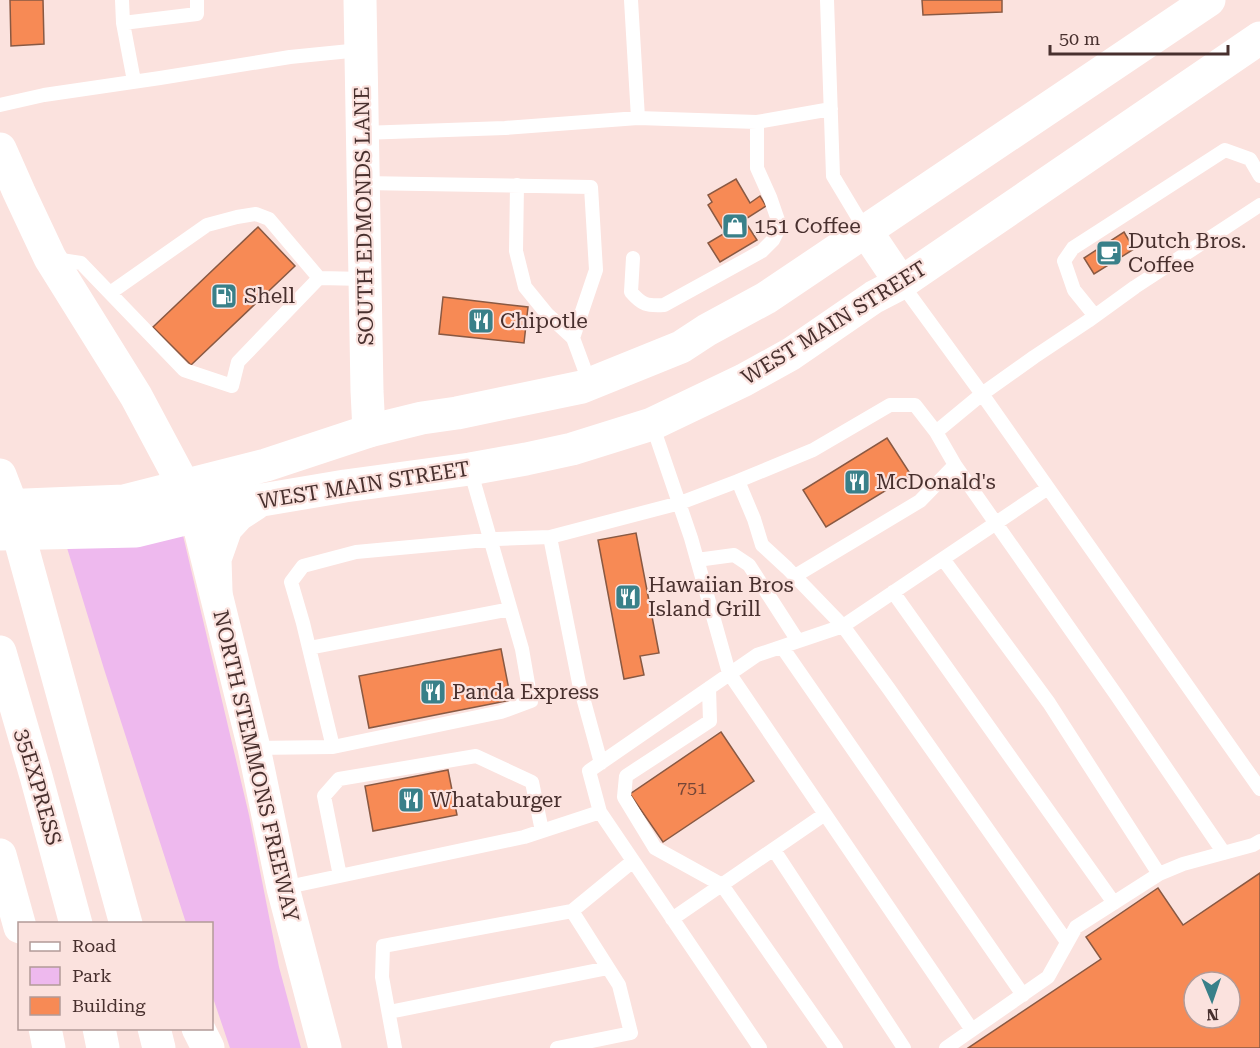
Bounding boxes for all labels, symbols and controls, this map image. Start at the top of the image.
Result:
scale bar [1050,18,1228,56]
text: 50 m [1059,28,1100,49]
street label: SOUTH EDMONDS LANE [350,86,378,346]
shop icon: 151 Coffee [720,211,750,241]
place label: 151 Coffee [754,214,861,238]
place label: Dutch Bros. Coffee [1128,229,1246,277]
cafe icon: Dutch Bros. Coffee [1094,238,1124,268]
street label: WEST MAIN STREET [737,256,931,390]
fuel station icon: Shell [209,281,239,311]
place label: Shell [244,284,295,308]
restaurant icon: Chipotle [466,306,496,336]
place label: Chipotle [500,309,588,333]
street label: WEST MAIN STREET [257,456,471,514]
restaurant icon: McDonald's [842,467,872,497]
place label: McDonald's [876,470,996,494]
place label: Hawaiian Bros Island Grill [648,573,794,621]
restaurant icon: Hawaiian Bros Island Grill [613,582,643,612]
street label: NORTH STEMMONS FREEWAY [208,608,304,925]
restaurant icon: Panda Express [418,677,448,707]
place label: Panda Express [452,680,599,704]
street label: 35EXPRESS [10,726,66,848]
house number: 751 [677,777,707,798]
restaurant icon: Whataburger [396,785,426,815]
place label: Whataburger [430,788,562,812]
legend [18,922,213,1030]
text: Road [72,935,117,956]
text: Park [72,965,112,986]
north arrow [1182,970,1242,1030]
text: Building [72,995,146,1016]
text: N [1206,1005,1219,1024]

